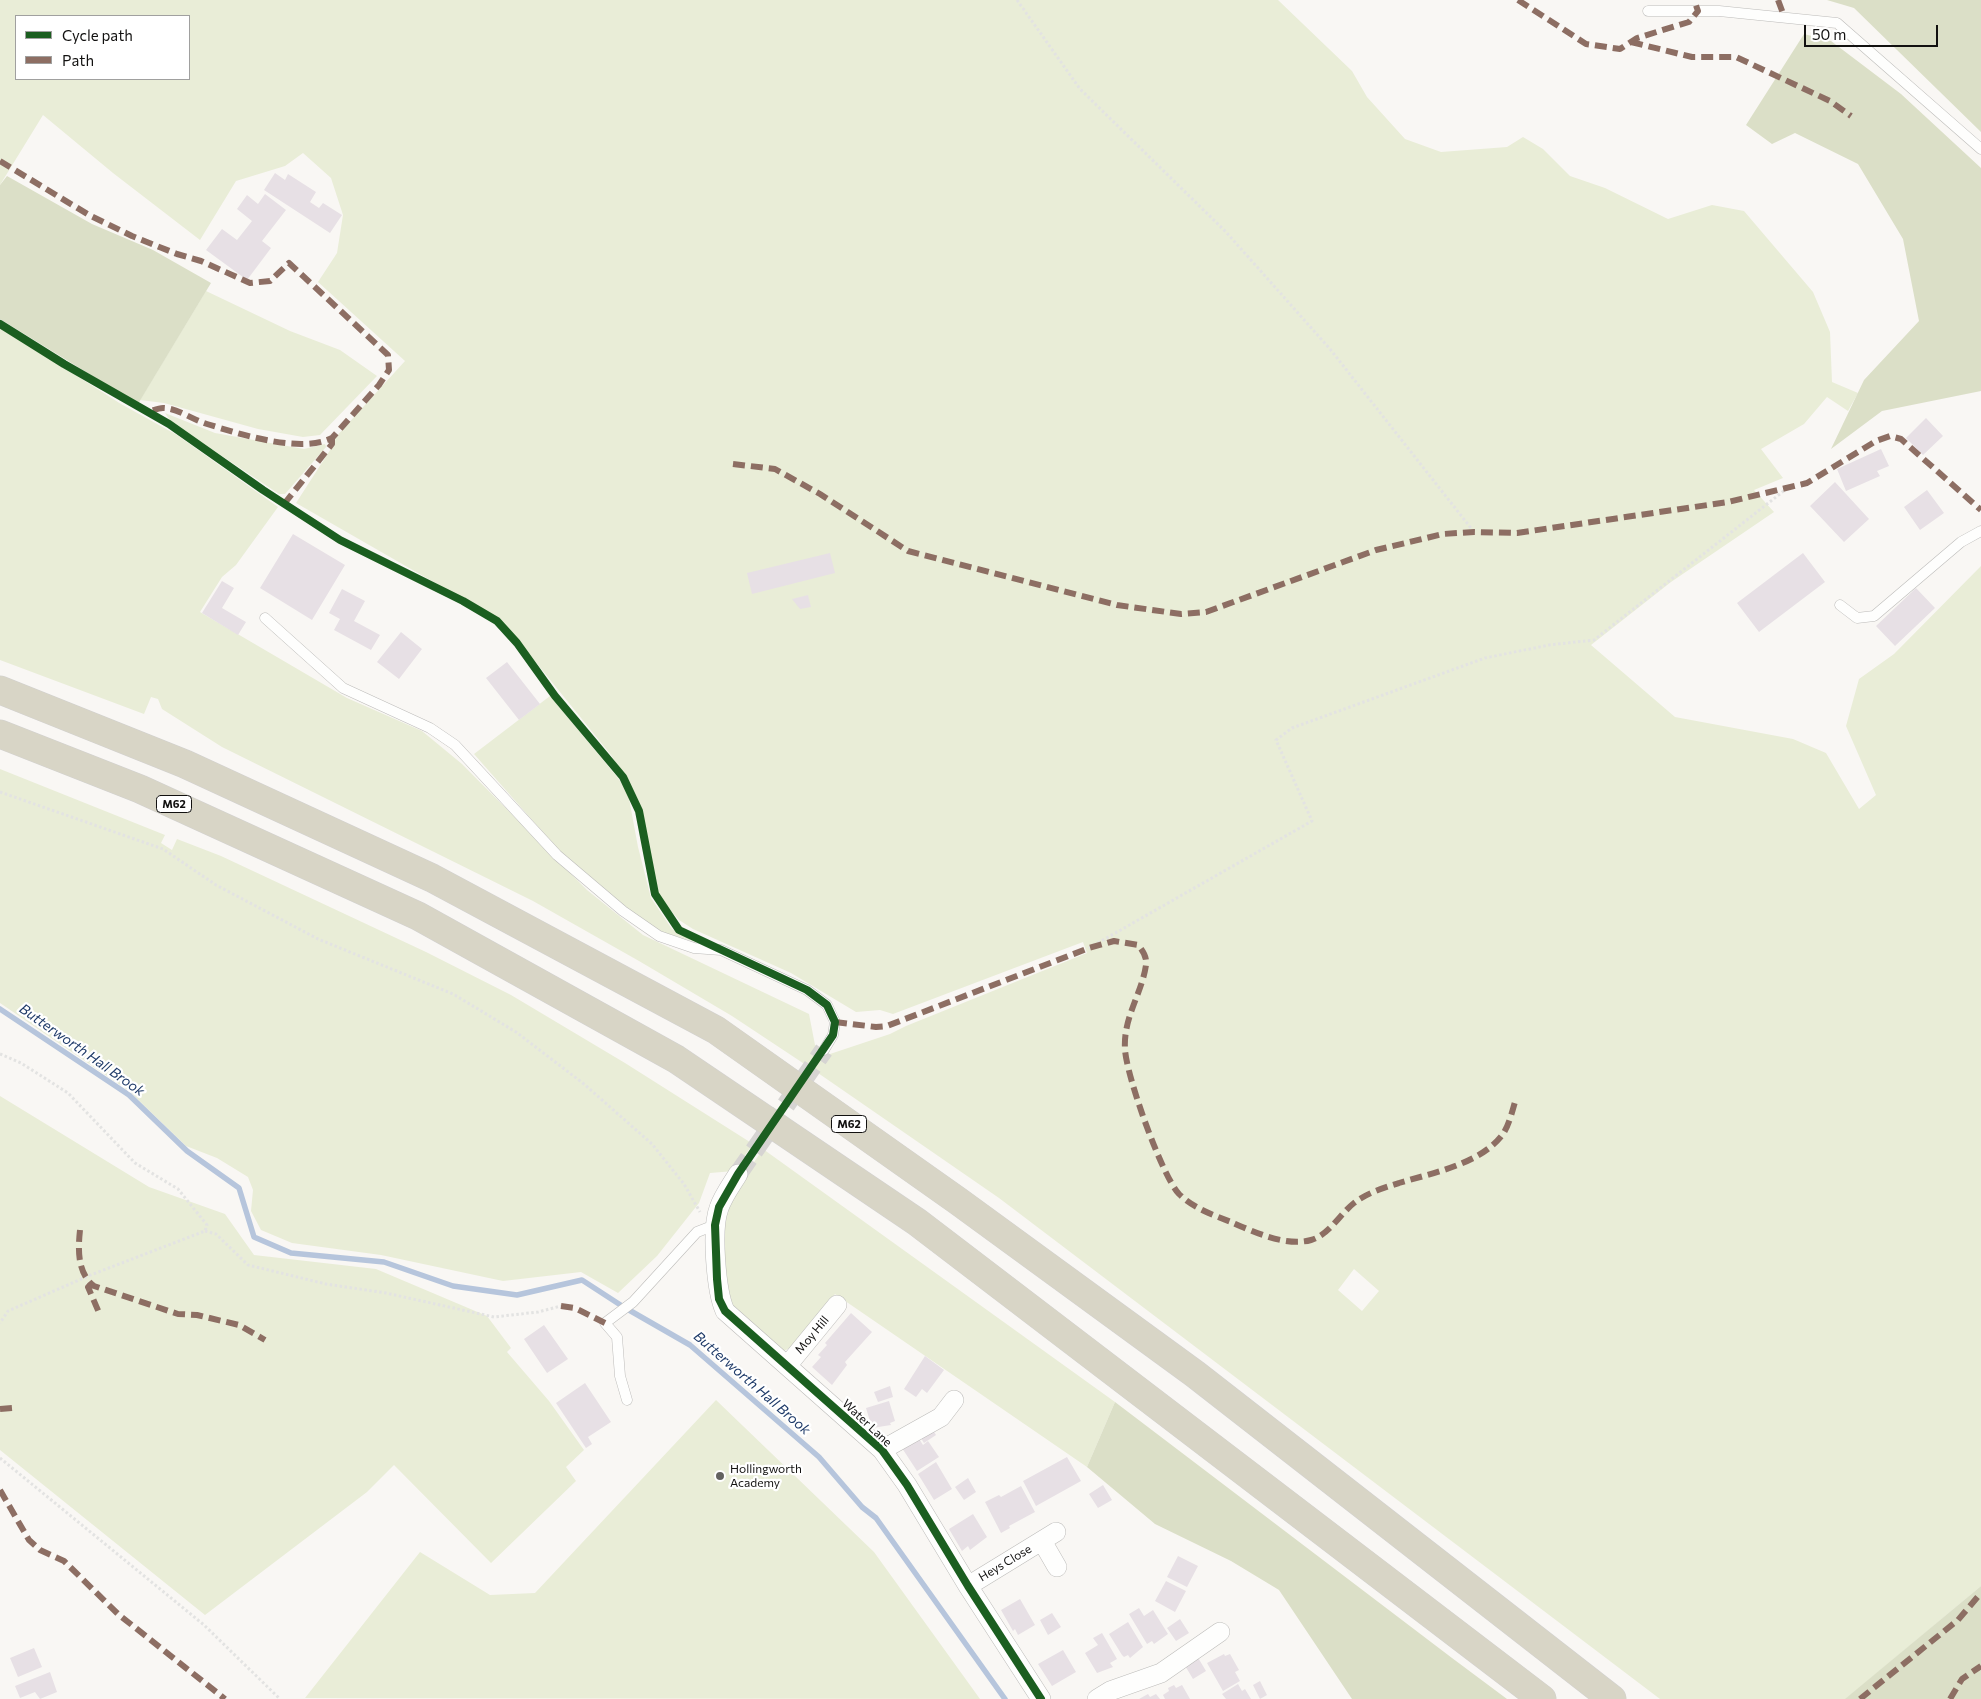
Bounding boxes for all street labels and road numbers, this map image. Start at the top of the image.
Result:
road number: M62 [156,796,192,812]
road number: M62 [832,1116,866,1132]
street label: Moy Hill [792,1313,832,1357]
street label: Water Lane [839,1396,895,1450]
street label: Heys Close [976,1542,1034,1584]

